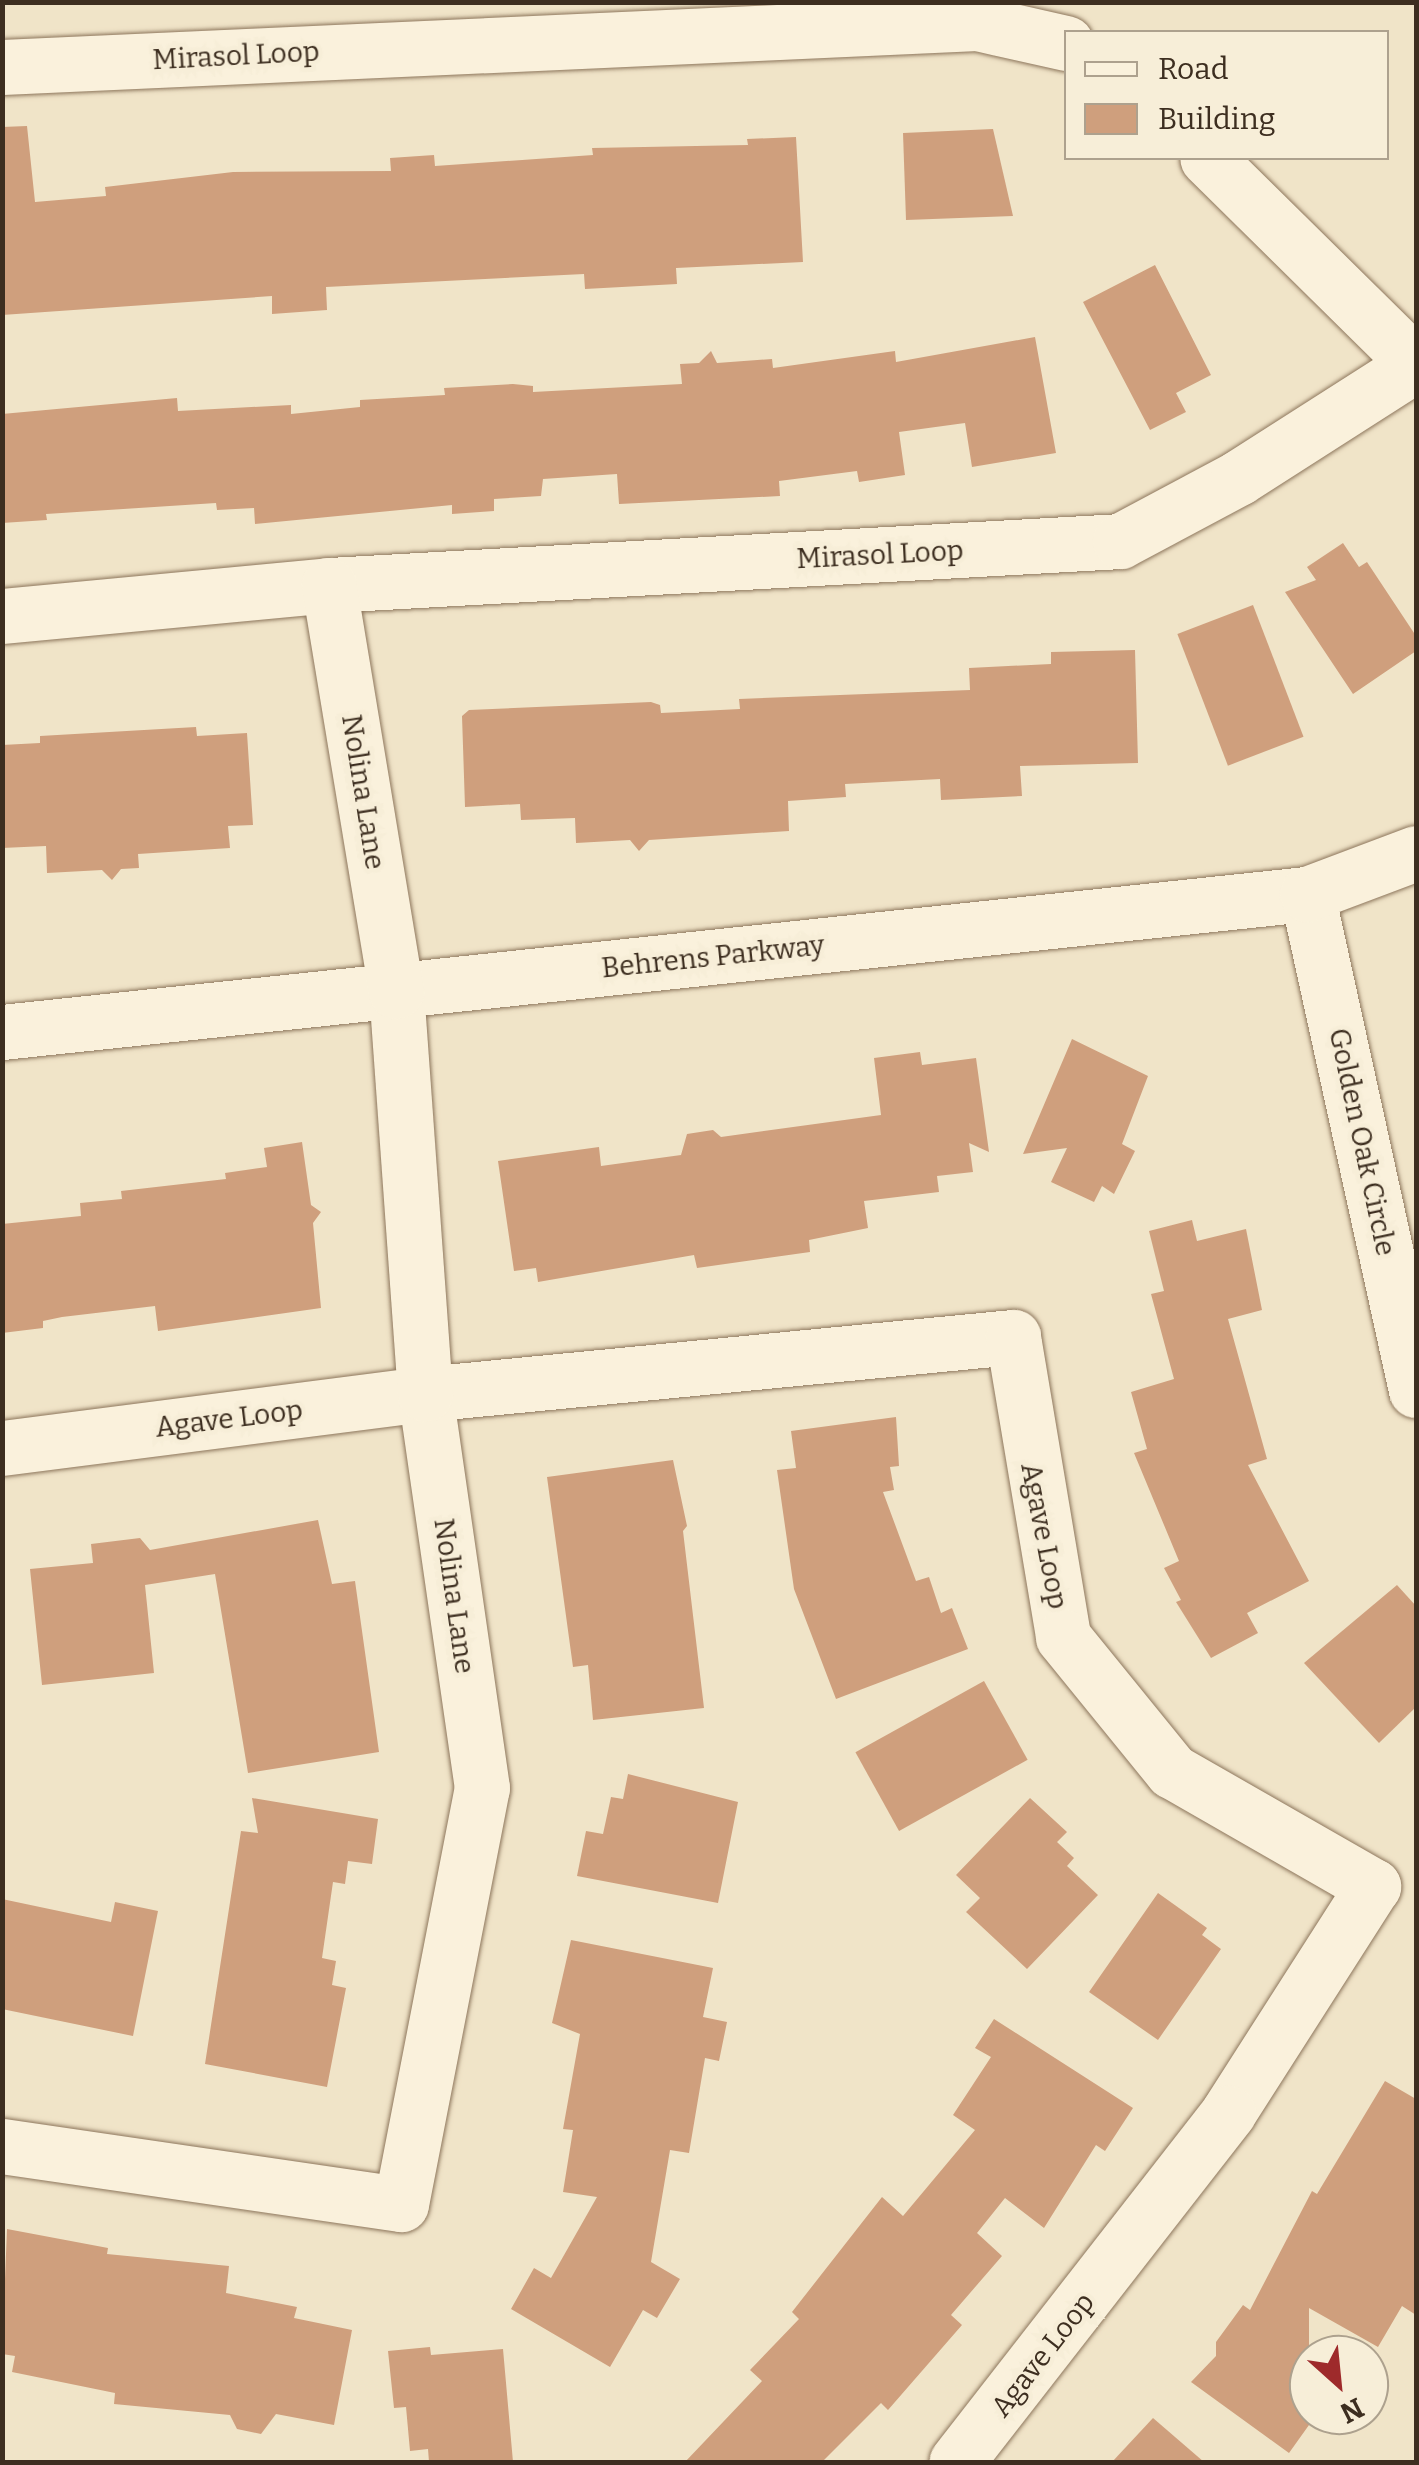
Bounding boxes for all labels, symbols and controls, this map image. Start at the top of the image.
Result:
legend [1064,30,1389,160]
street label: Mirasol Loop [152,35,320,77]
text: Road [1158,51,1229,87]
text: Building [1158,101,1276,137]
street label: Mirasol Loop [796,534,964,576]
street label: Nolina Lane [334,712,392,872]
street label: Behrens Parkway [600,929,826,985]
street label: Golden Oak Circle [1321,1025,1403,1259]
street label: Agave Loop [153,1393,305,1445]
street label: Agave Loop [1013,1460,1075,1612]
street label: Nolina Lane [426,1516,482,1676]
street label: Agave Loop [984,2286,1102,2424]
north arrow [1289,2335,1389,2435]
text: N [1335,2391,1369,2430]

